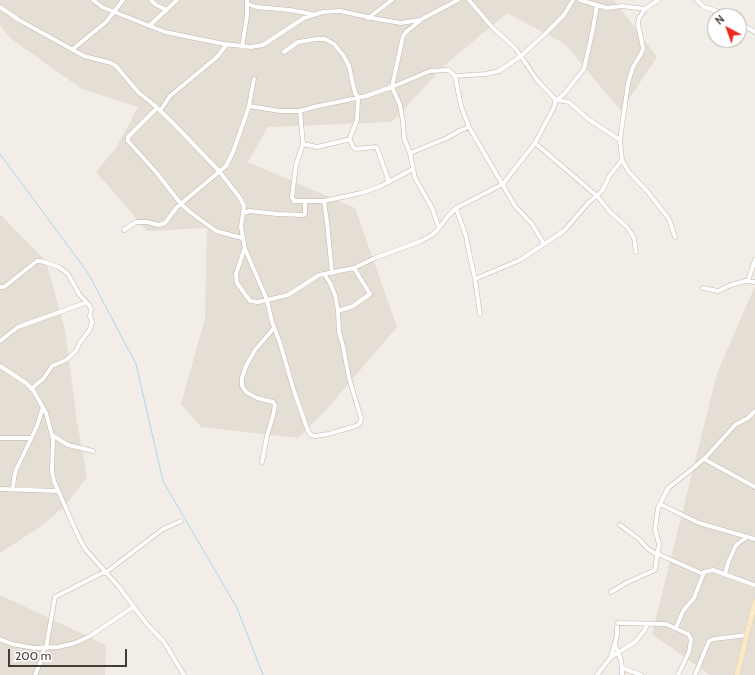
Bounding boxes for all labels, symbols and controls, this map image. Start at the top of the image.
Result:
north arrow [707,8,747,48]
text: N [712,12,727,28]
scale bar [10,641,129,667]
text: 200 m [15,648,51,663]

